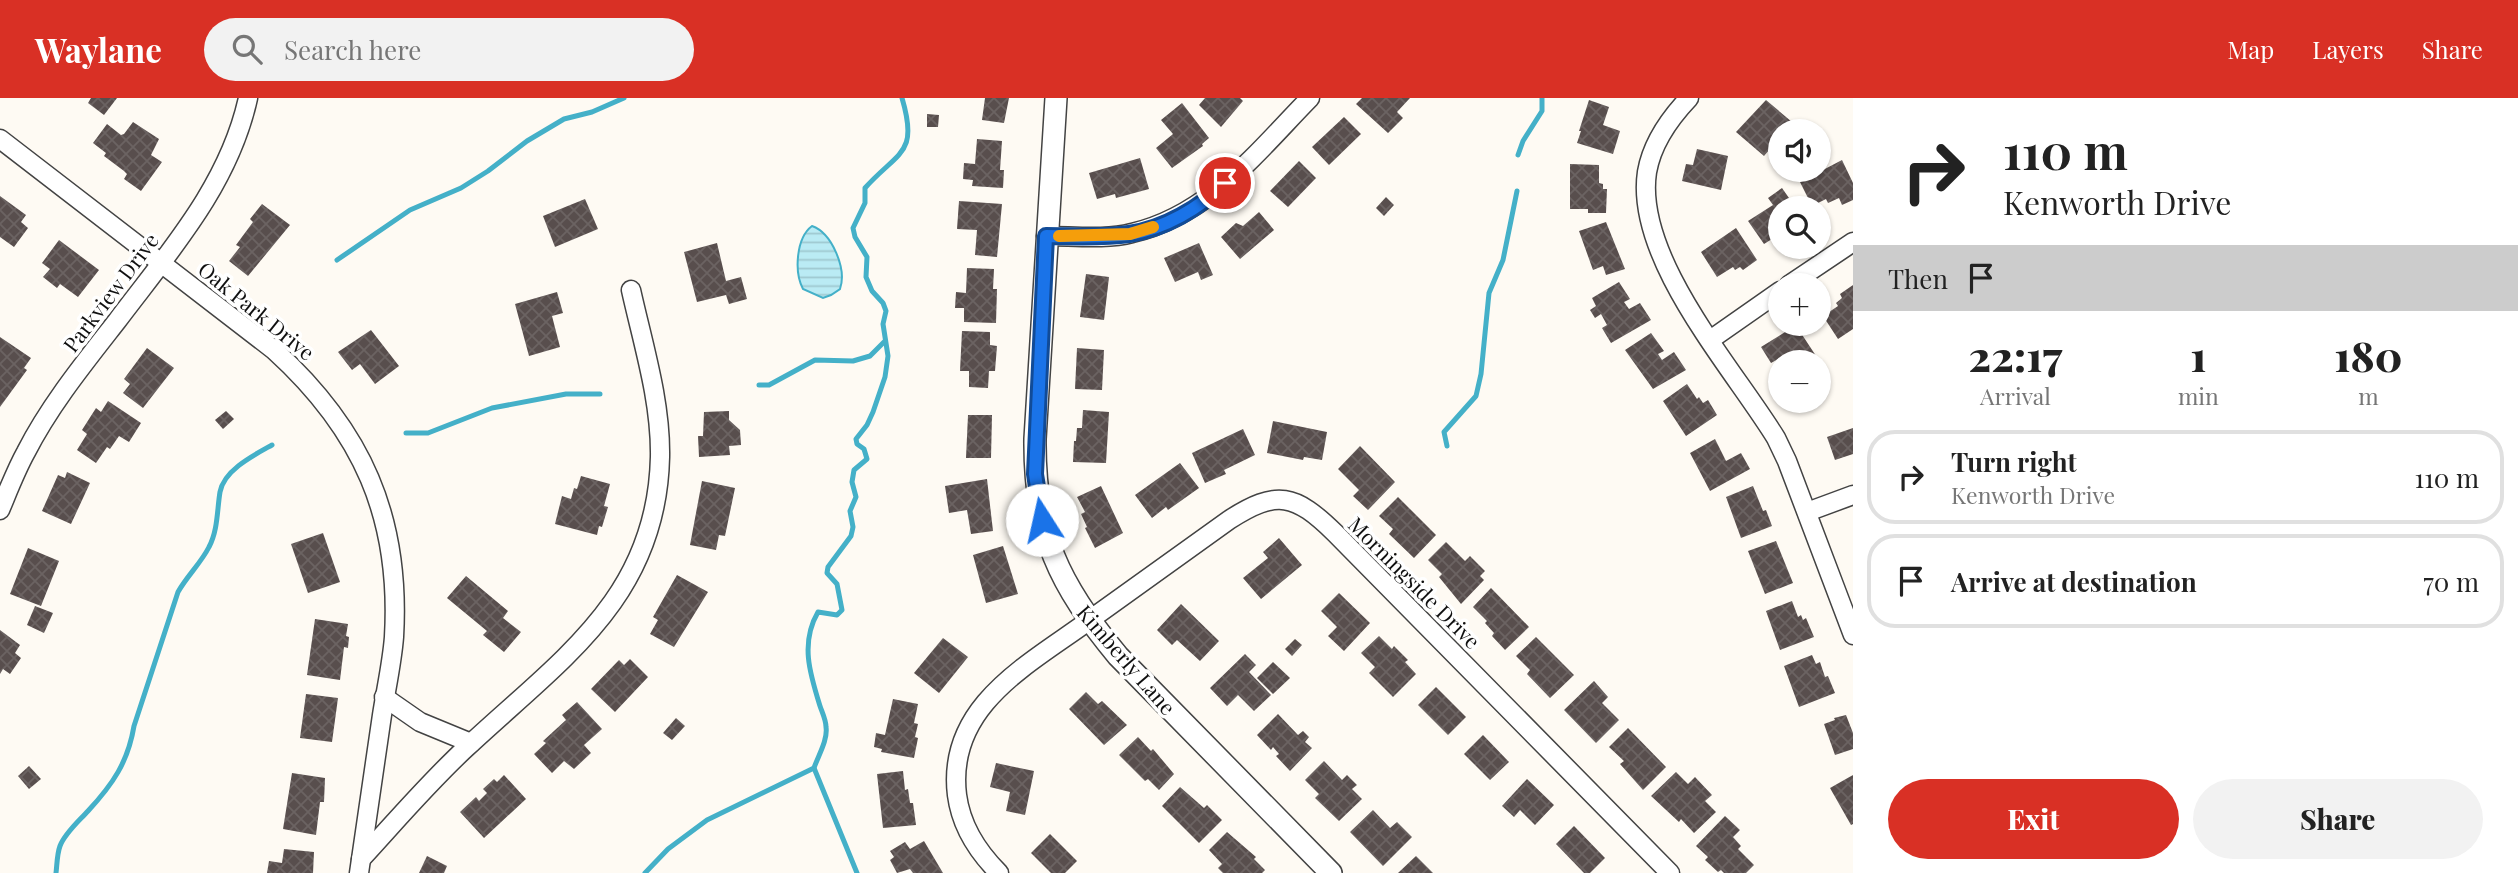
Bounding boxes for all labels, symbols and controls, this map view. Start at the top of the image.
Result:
search box [204,18,694,81]
text: Waylane [35,27,162,71]
icon: search [228,30,266,68]
text: Search here [284,32,421,67]
text: Map [2228,33,2274,65]
text: Layers [2312,33,2384,65]
text: Share [2422,33,2483,65]
text: 110 m [2003,117,2128,182]
map controls [1768,119,1831,413]
button: sound [1768,119,1831,182]
icon: right [1888,126,1979,217]
pin [1195,153,1255,213]
icon: arrive [1206,164,1244,202]
text: Kenworth Drive [2003,180,2232,223]
button: search [1768,196,1831,259]
street label: Parkview Drive [56,227,164,357]
street label: Oak Park Drive [193,254,321,366]
icon: arrive [1962,259,2000,297]
text: Then [1888,261,1948,296]
button: + [1768,273,1831,336]
text: 22:17 [1969,327,2062,383]
text: 1 [2190,327,2206,383]
text: 180 [2334,327,2402,383]
button: − [1768,350,1831,413]
text: Arrival [1980,380,2051,411]
text: min [2178,380,2219,411]
text: m [2358,380,2379,411]
text: Turn right [1951,444,2077,479]
icon: right [1892,458,1930,496]
text: 110 m [2415,460,2479,495]
text: Kenworth Drive [1951,479,2115,510]
position arrow [1005,483,1079,557]
street label: Morningside Drive [1343,510,1487,654]
icon: arrive [1892,562,1930,600]
text: Arrive at destination [1951,564,2197,599]
text: 70 m [2423,564,2479,599]
street label: Kimberly Lane [1071,598,1183,720]
button: Exit [1888,779,2179,859]
button: Share [2193,779,2483,859]

